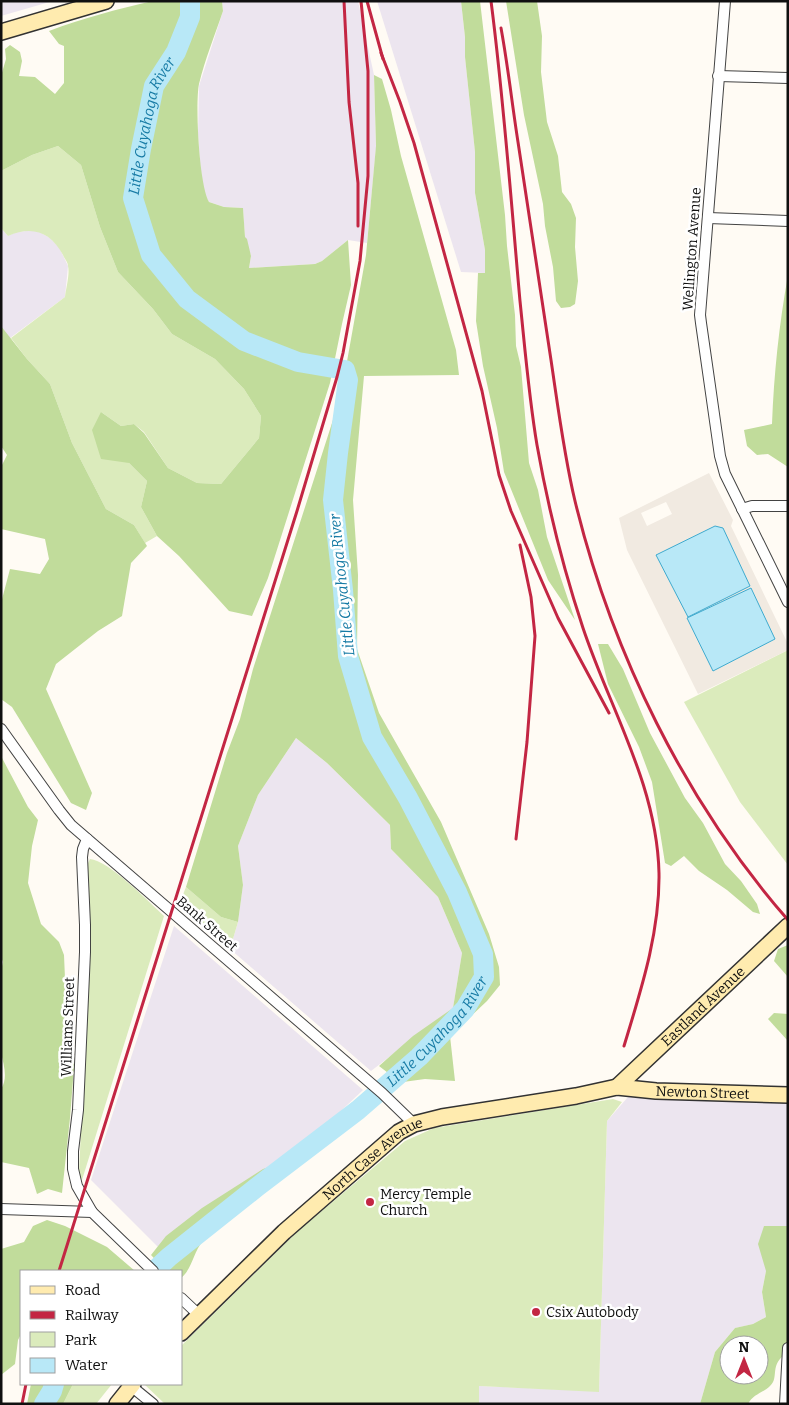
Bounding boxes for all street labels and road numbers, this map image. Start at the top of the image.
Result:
street label: Wellington Avenue [679,187,705,311]
street label: Bank Street [173,893,241,955]
street label: Eastland Avenue [658,963,748,1050]
street label: Williams Street [58,977,78,1077]
street label: Newton Street [655,1082,750,1102]
street label: North Case Avenue [319,1114,424,1203]

